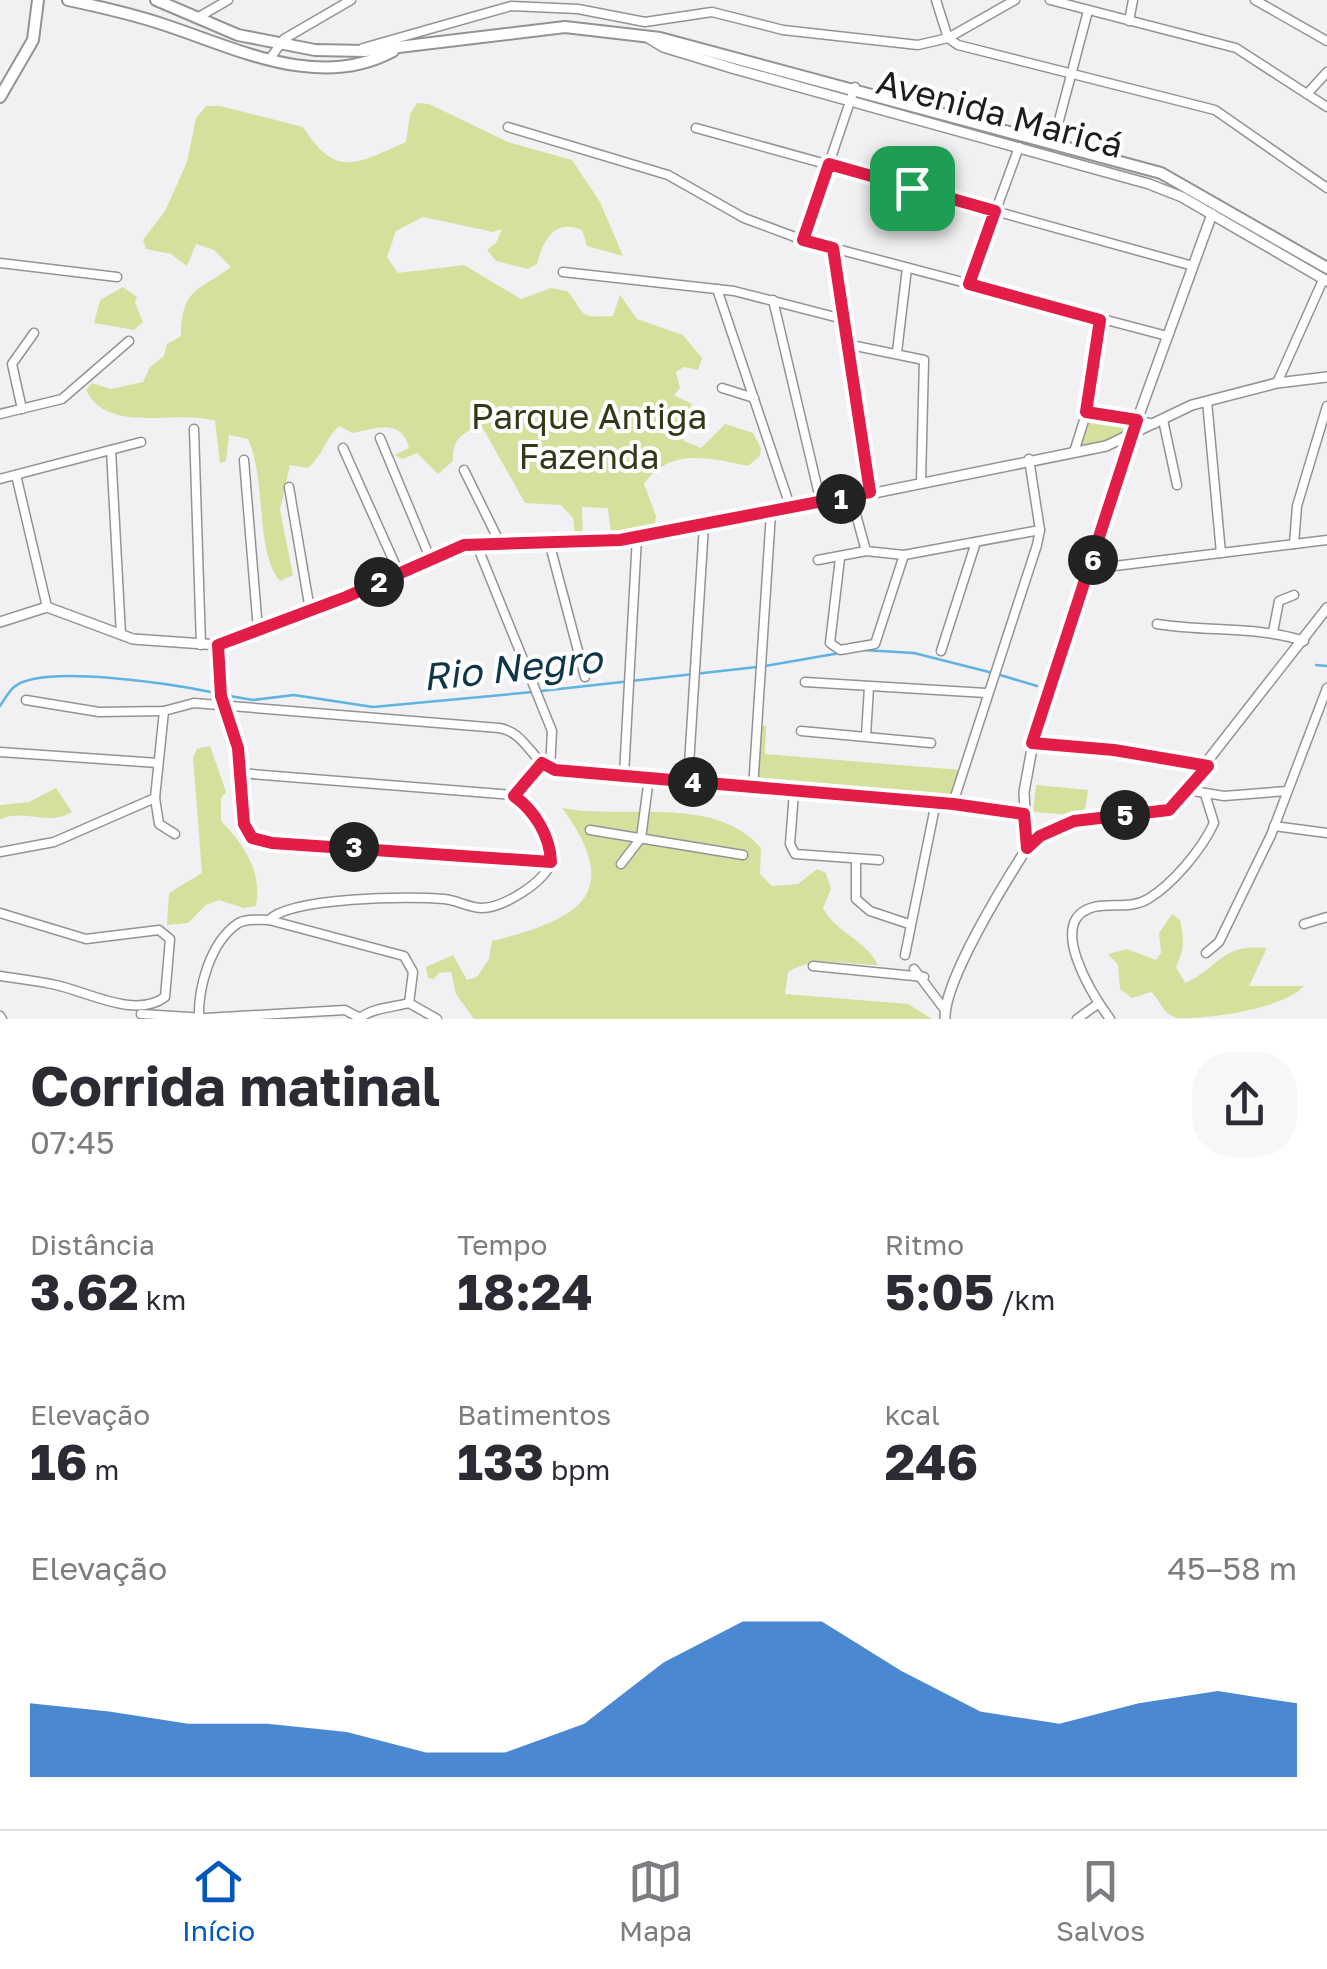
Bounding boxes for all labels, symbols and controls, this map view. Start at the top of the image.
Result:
street label: Avenida Maricá [872,60,1128,166]
pin [870,146,955,231]
icon: arrive [885,161,940,216]
park label: Parque Antiga Fazenda [471,395,707,477]
pin: 1 [816,474,866,524]
text: 1 [834,482,848,515]
pin: 6 [1068,535,1118,585]
text: 6 [1084,543,1102,576]
pin: 2 [354,557,404,607]
text: 2 [370,565,388,598]
water label: Rio Negro [420,635,606,699]
pin: 4 [668,757,718,807]
text: 4 [684,765,702,798]
pin: 5 [1100,790,1150,840]
text: 5 [1116,798,1134,831]
pin: 3 [329,822,379,872]
text: 3 [345,830,363,863]
text: Corrida matinal [30,1052,440,1118]
button: share [1192,1052,1297,1157]
text: 07:45 [30,1123,114,1161]
text: Distância [30,1228,155,1261]
text: Tempo [457,1228,547,1261]
text: Ritmo [885,1228,964,1261]
text: 3.62 [30,1261,139,1321]
text: 18:24 [457,1261,593,1321]
text: 5:05 [885,1261,994,1321]
text: km [139,1283,186,1316]
text: /km [994,1283,1055,1316]
text: Elevação [30,1398,150,1431]
text: Batimentos [457,1398,611,1431]
text: kcal [885,1398,940,1431]
text: 16 [30,1431,88,1491]
text: 133 [457,1431,544,1491]
text: 246 [885,1431,978,1491]
text: m [88,1453,119,1486]
text: bpm [544,1453,610,1486]
text: Elevação [30,1549,167,1587]
text: 45–58 m [1168,1549,1297,1587]
tab: Início [182,1854,255,1947]
tab: Mapa [619,1854,692,1947]
tab: Salvos [1056,1854,1145,1947]

